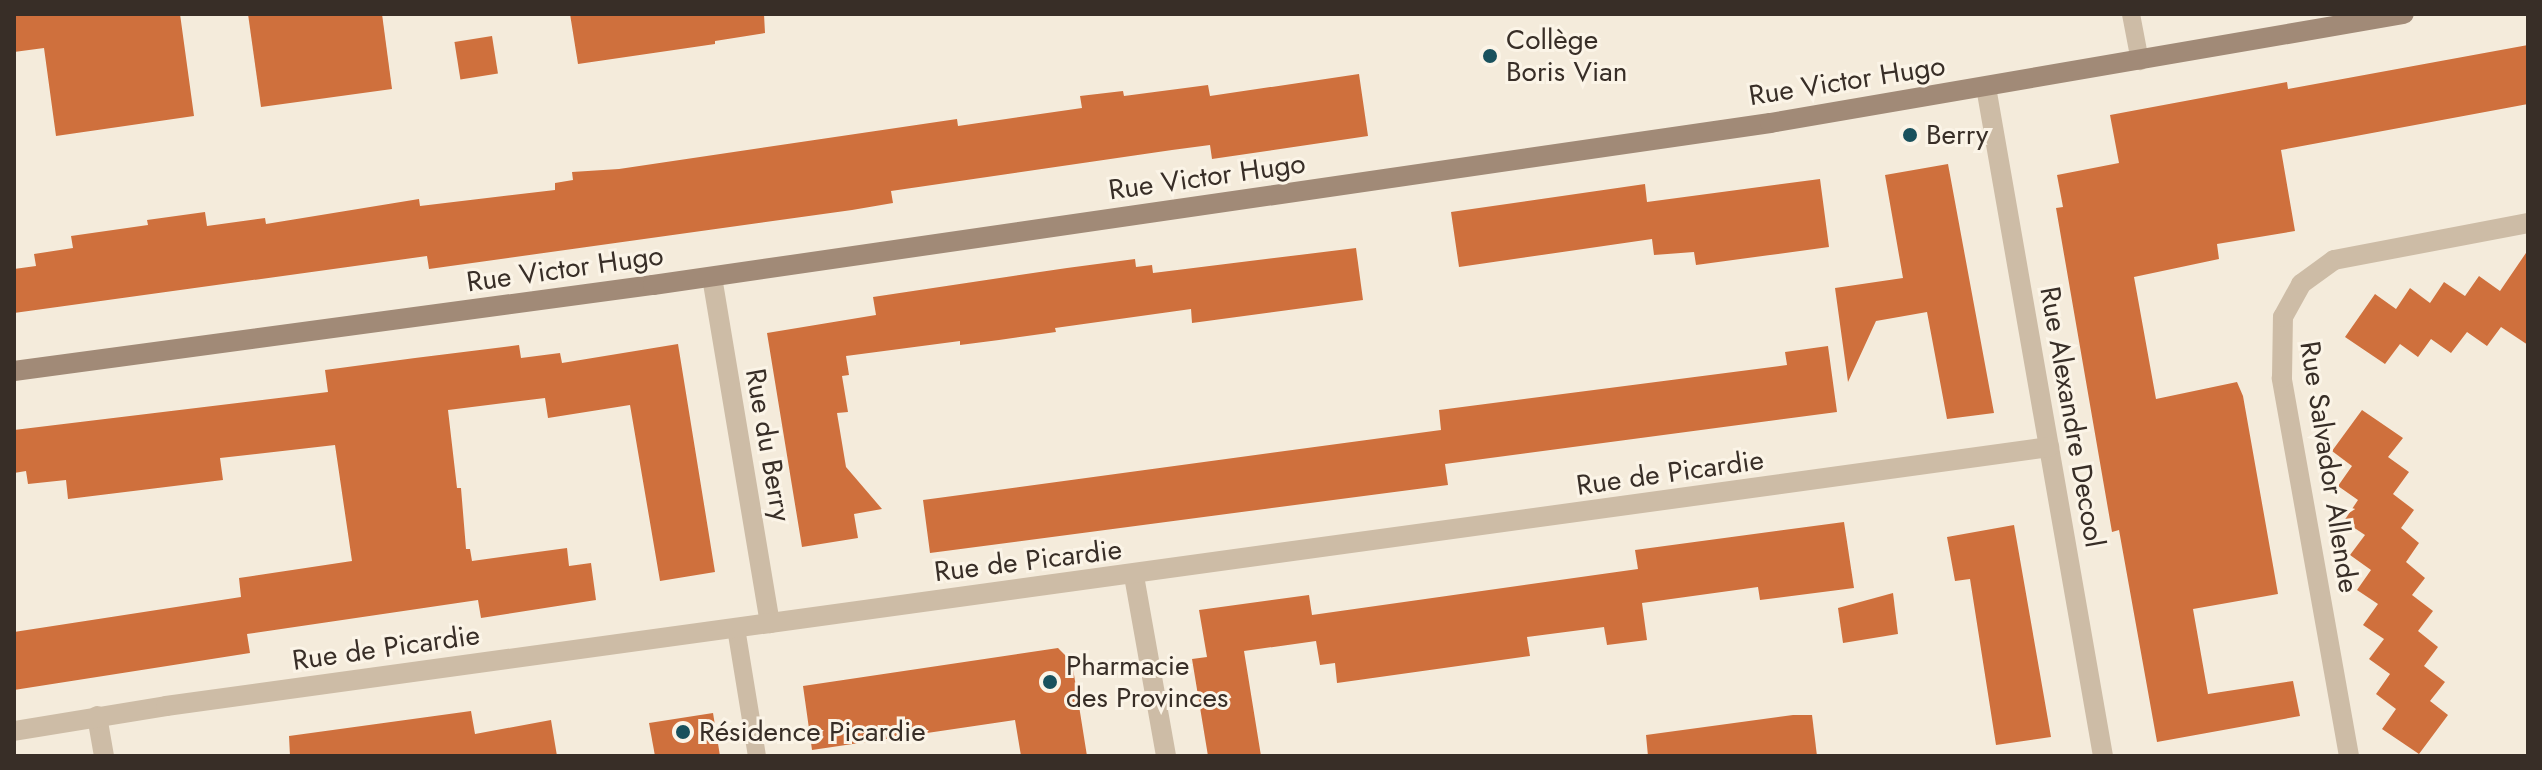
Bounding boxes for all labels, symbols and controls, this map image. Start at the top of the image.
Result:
place label: Collège Boris Vian [1506,23,1627,89]
marker: Collège Boris Vian [1481,47,1499,65]
street label: Rue Victor Hugo [1746,49,1948,113]
place label: Berry [1926,118,1988,152]
marker: Berry [1901,126,1919,144]
street label: Rue Victor Hugo [1106,147,1308,207]
street label: Rue Victor Hugo [464,239,666,299]
street label: Rue Alexandre Decool [2033,284,2111,550]
street label: Rue Salvador Allende [2293,339,2365,595]
street label: Rue du Berry [738,366,798,524]
street label: Rue de Picardie [1574,443,1766,503]
street label: Rue de Picardie [932,533,1124,589]
street label: Rue de Picardie [290,618,482,678]
place label: Pharmacie des Provinces [1066,649,1228,715]
marker: Pharmacie des Provinces [1041,673,1059,691]
place label: Résidence Picardie [699,715,926,749]
marker: Résidence Picardie [674,723,692,741]

